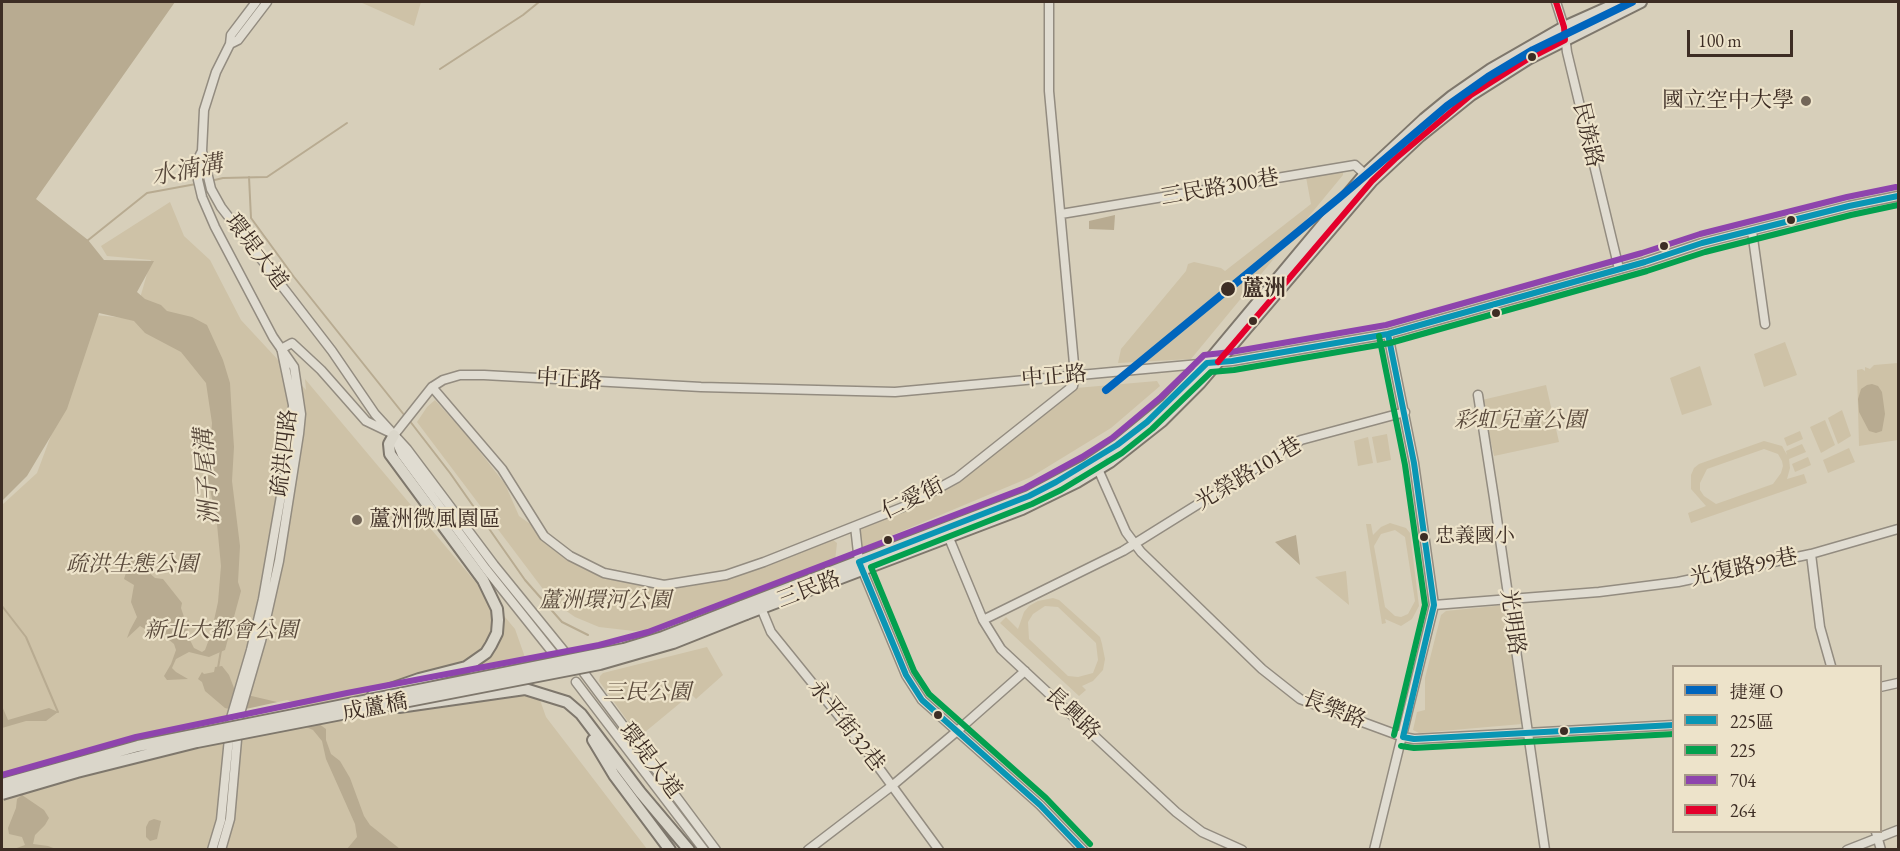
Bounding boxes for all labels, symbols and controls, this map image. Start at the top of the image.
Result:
scale bar [1690,18,1796,56]
text: 100 m [1698,29,1742,52]
unlabelled marker [1526,51,1538,63]
place label: 國立空中大學 [1662,88,1794,114]
marker: 國立空中大學 [1799,94,1813,108]
street label: 民族路 [1567,100,1607,170]
water label: 水湳溝 [149,150,225,192]
street label: 三民路300巷 [1159,165,1281,211]
street label: 環堤大道 [219,209,293,295]
unlabelled marker [1785,214,1797,226]
unlabelled marker [1658,240,1670,252]
place label: 蘆洲 [1242,276,1286,302]
marker: 蘆洲 [1219,280,1237,298]
unlabelled marker [1490,307,1502,319]
unlabelled marker [1247,315,1259,327]
street label: 中正路 [1020,361,1088,393]
street label: 中正路 [535,365,603,395]
street label: 疏洪四路 [267,408,303,498]
park label: 彩虹兒童公園 [1454,408,1586,434]
water label: 洲子尾溝 [190,428,226,526]
street label: 光榮路101巷 [1191,432,1307,516]
street label: 仁愛街 [878,473,948,525]
place label: 蘆洲微風園區 [369,507,501,533]
marker: 蘆洲微風園區 [350,513,364,527]
place label: 忠義國小 [1435,525,1515,549]
marker: 忠義國小 [1418,531,1430,543]
unlabelled marker [882,534,894,546]
street label: 光復路99巷 [1688,544,1800,592]
park label: 疏洪生態公園 [66,552,198,578]
street label: 三民路 [773,566,845,614]
street label: 光明路 [1494,587,1530,657]
park label: 蘆洲環河公園 [539,588,671,614]
park label: 新北大都會公園 [144,618,298,644]
legend [1672,665,1882,833]
street label: 永平街32巷 [802,675,890,777]
park label: 三民公園 [603,680,691,706]
text: 捷運 O [1730,680,1783,703]
street label: 長興路 [1039,682,1105,746]
street label: 長樂路 [1298,685,1370,735]
street label: 成蘆橋 [340,689,410,727]
unlabelled marker [932,709,944,721]
text: 225區 [1730,710,1774,733]
street label: 環堤大道 [613,718,687,804]
unlabelled marker [1558,725,1570,737]
text: 225 [1730,739,1756,762]
text: 704 [1730,769,1756,792]
text: 264 [1730,799,1756,822]

